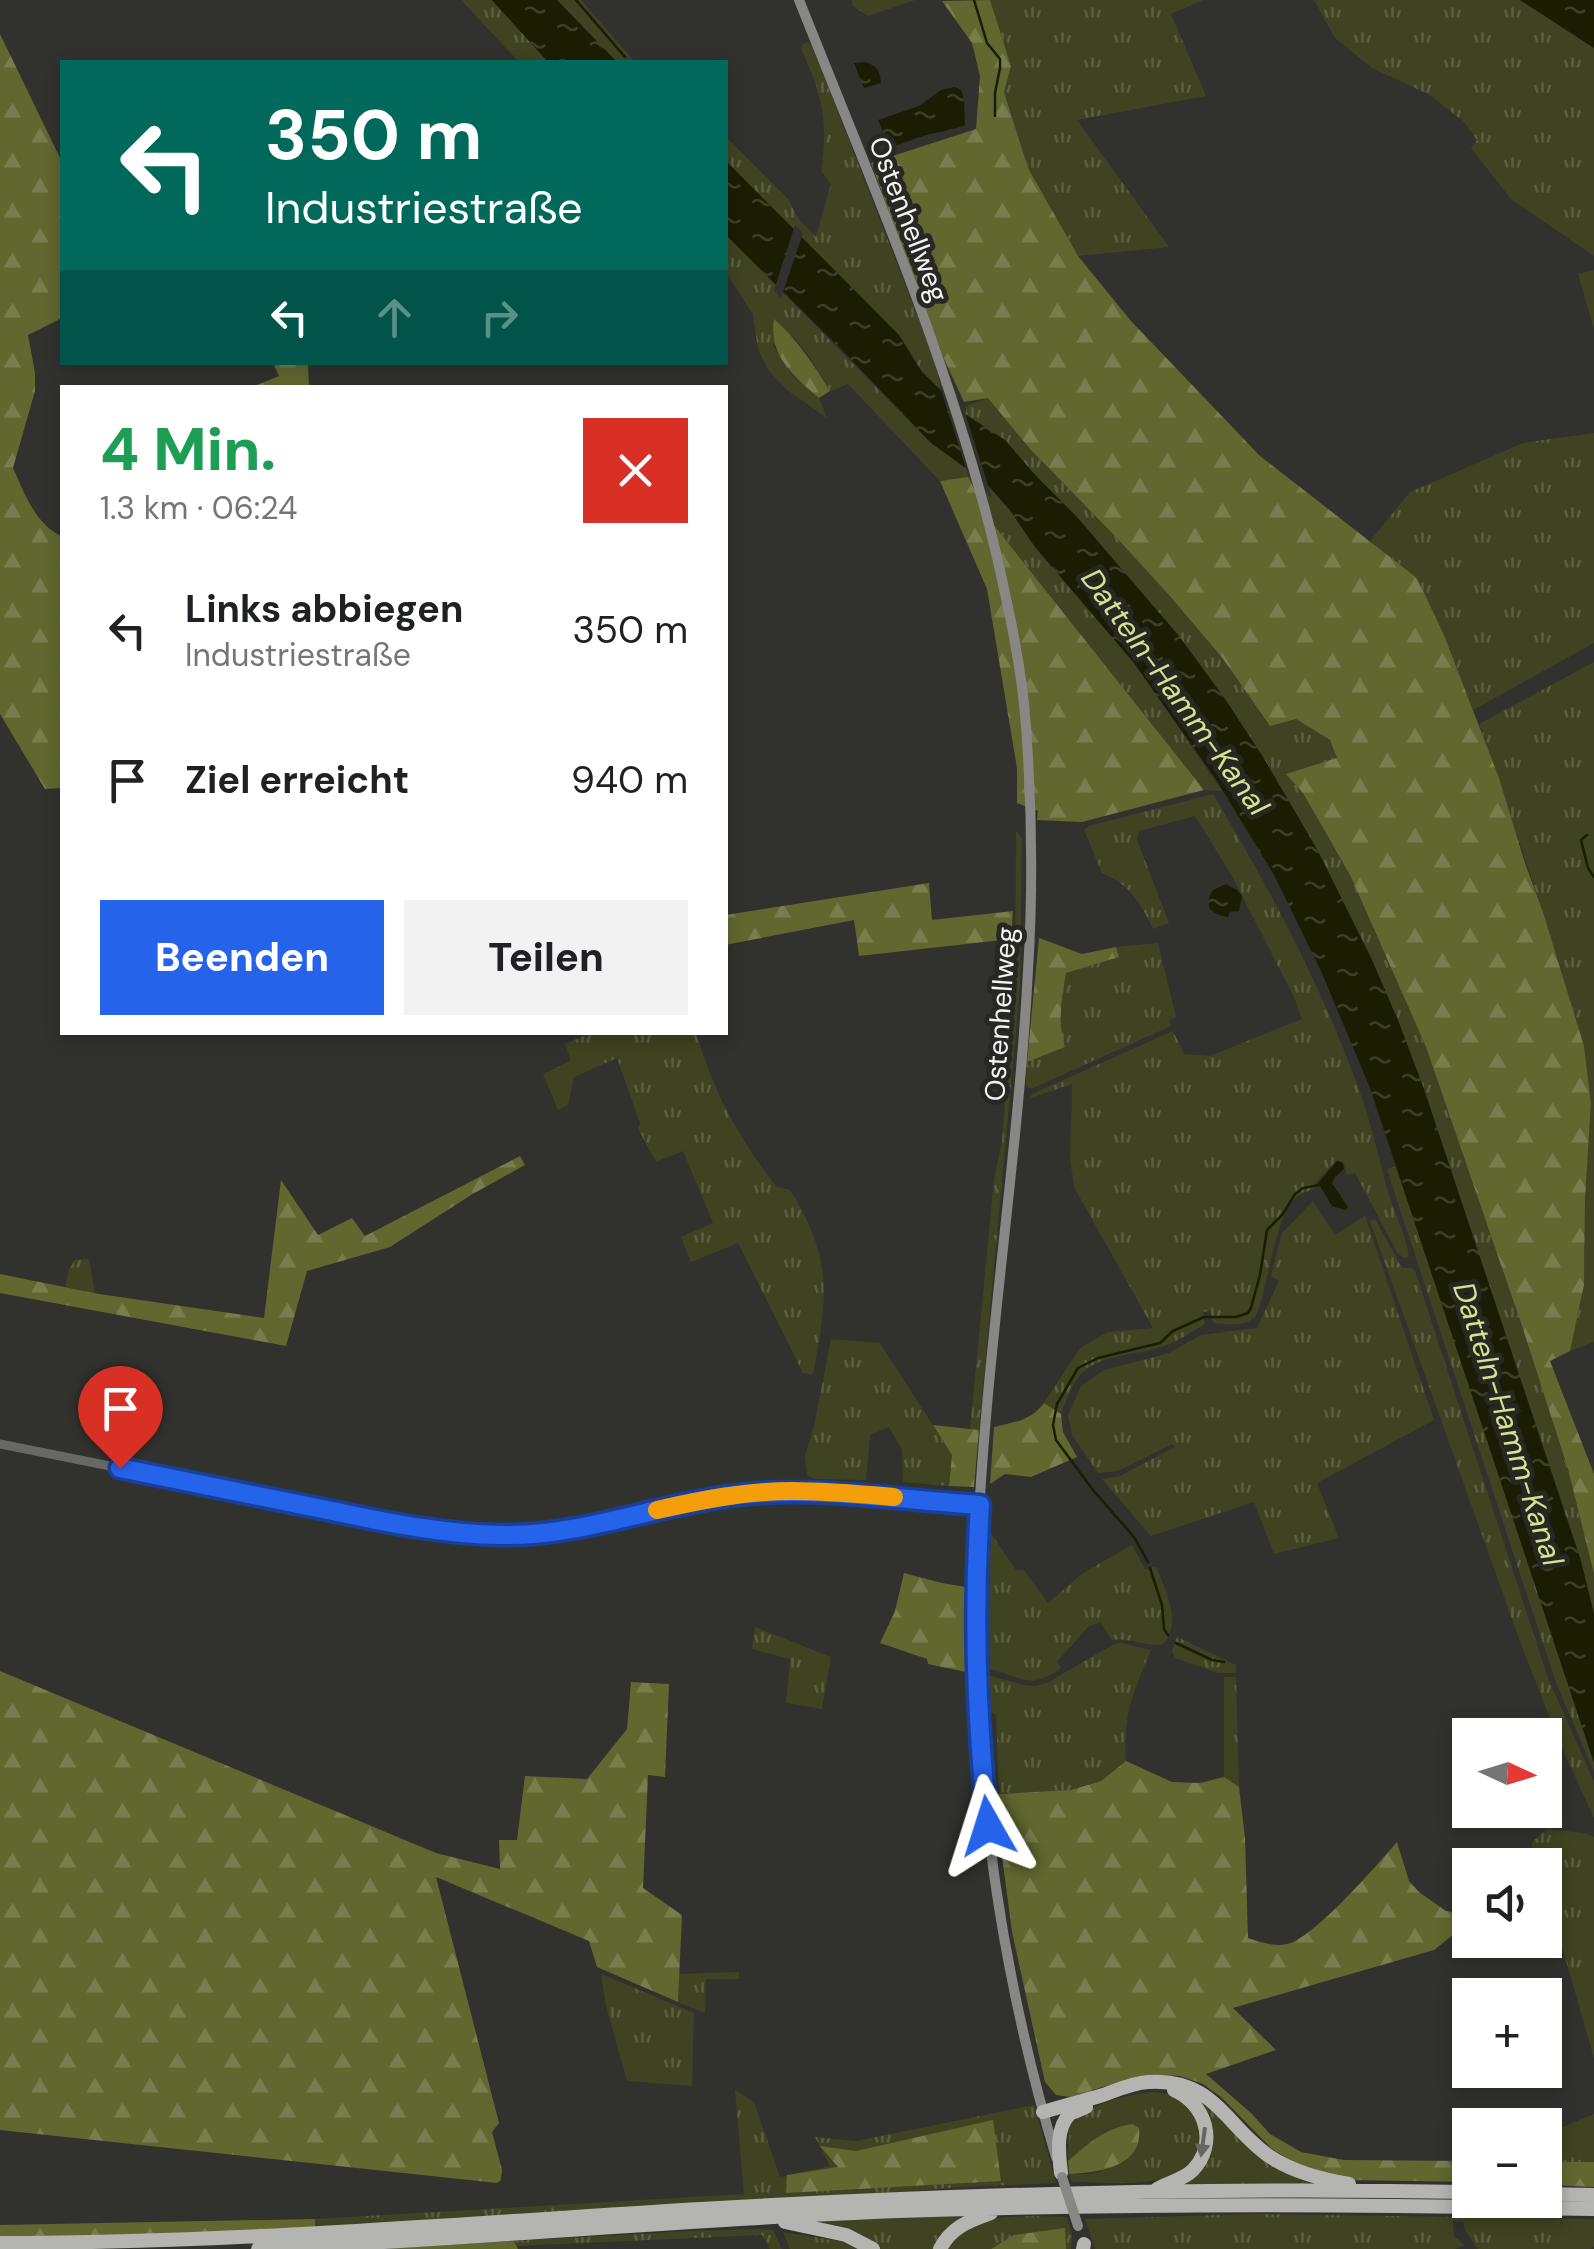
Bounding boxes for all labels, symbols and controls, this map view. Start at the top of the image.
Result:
text: 350 m [265,90,482,181]
icon: left [100,100,230,230]
street label: Ostenhellweg [860,131,957,307]
text: Industriestraße [265,178,583,237]
icon: left [262,290,317,345]
icon: ahead [367,290,422,345]
icon: right [472,290,527,345]
text: 4 Min. [100,410,276,489]
button: close [583,418,688,523]
text: 1.3 km · 06:24 [100,487,298,529]
water label: Datteln-Hamm-Kanal [1073,560,1279,824]
text: Links abbiegen [185,584,463,634]
icon: left [100,603,155,658]
text: 350 m [572,605,688,655]
text: Industriestraße [185,634,411,676]
icon: arrive [100,753,155,808]
text: Ziel erreicht [185,755,409,805]
text: 940 m [571,755,688,805]
button: Beenden [100,900,384,1015]
button: Teilen [404,900,688,1015]
street label: Ostenhellweg [976,926,1025,1102]
water label: Datteln-Hamm-Kanal [1444,1277,1573,1572]
pin [78,1366,163,1469]
icon: arrive [93,1381,148,1436]
north arrow [1452,1718,1562,1828]
map controls [1452,1718,1562,2218]
position arrow [936,1774,1040,1878]
button: sound [1452,1848,1562,1958]
button: + [1452,1978,1562,2088]
button: − [1452,2108,1562,2218]
one-way arrow [1195,2127,1211,2158]

